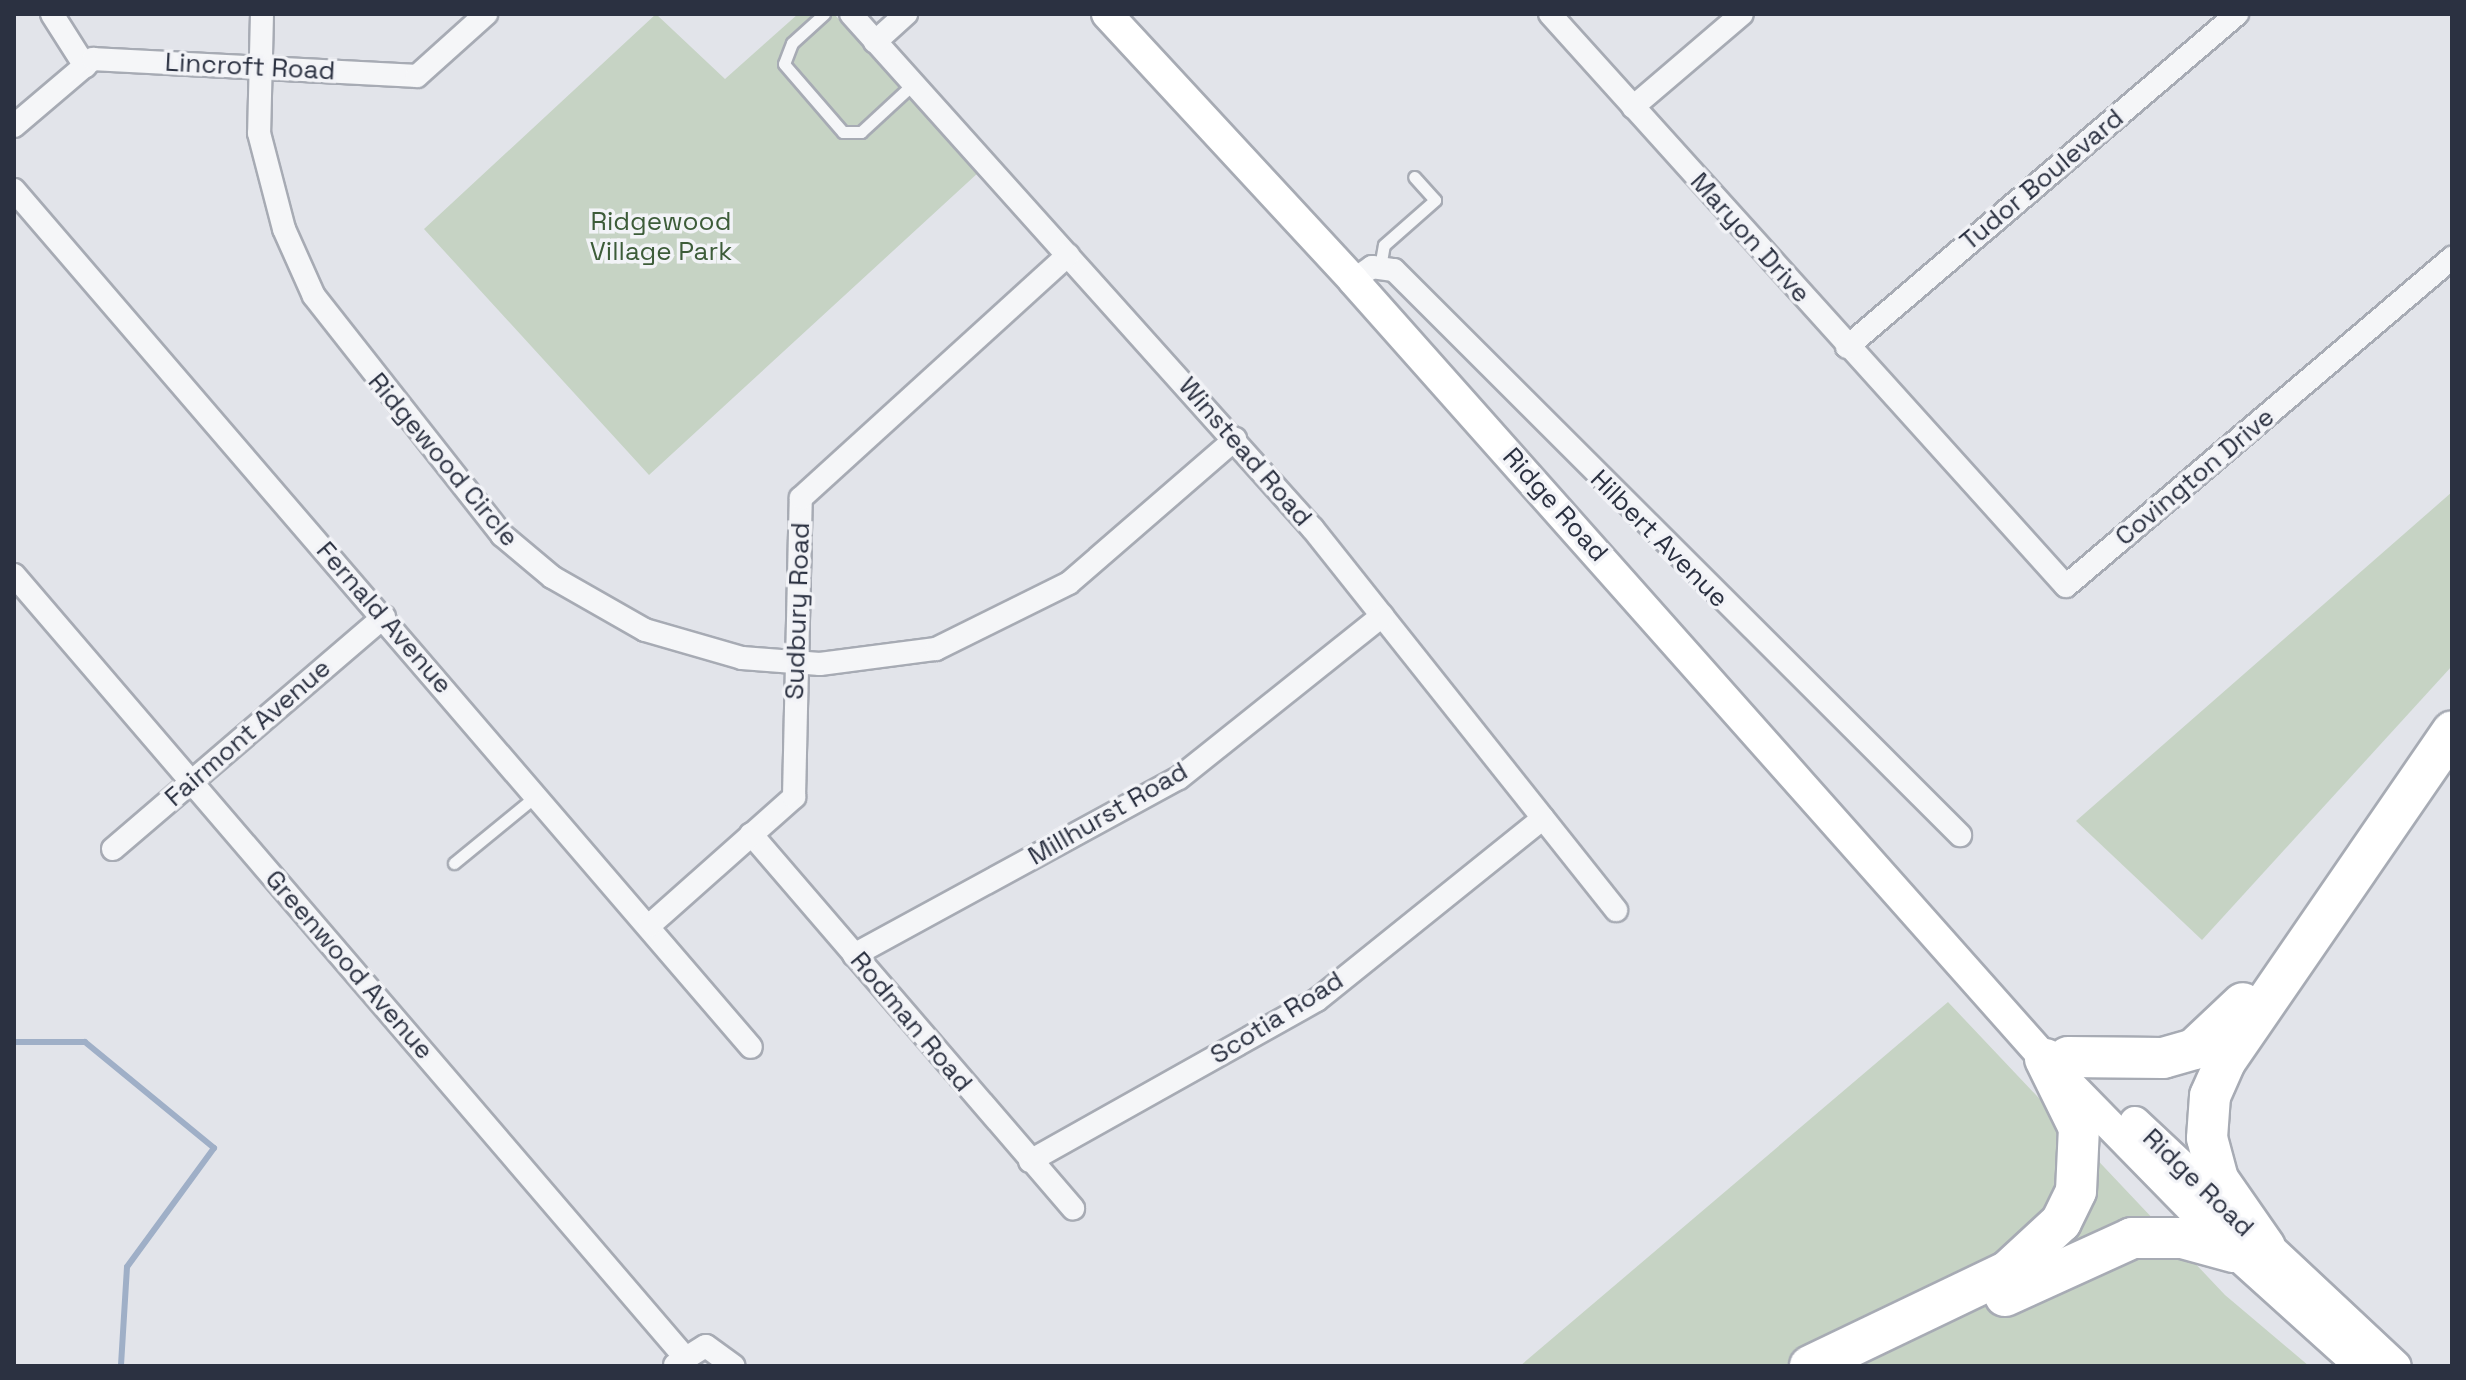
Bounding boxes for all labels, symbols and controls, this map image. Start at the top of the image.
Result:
street label: Lincroft Road [164,47,336,87]
street label: Tudor Boulevard [1954,103,2130,257]
street label: Maryon Drive [1683,167,1817,309]
park label: Ridgewood Village Park [590,206,732,268]
street label: Ridgewood Circle [361,367,525,553]
street label: Winstead Road [1172,371,1318,533]
street label: Covington Drive [2109,402,2281,552]
street label: Ridge Road [1496,442,1614,568]
street label: Hilbert Avenue [1584,464,1734,614]
street label: Sudbury Road [779,522,817,700]
street label: Fernald Avenue [309,535,459,701]
street label: Fairmont Avenue [159,653,337,813]
street label: Millhurst Road [1023,756,1193,872]
street label: Greenwood Avenue [258,864,440,1066]
street label: Rodman Road [843,946,979,1098]
street label: Scotia Road [1205,965,1349,1071]
street label: Ridge Road [2136,1122,2260,1244]

